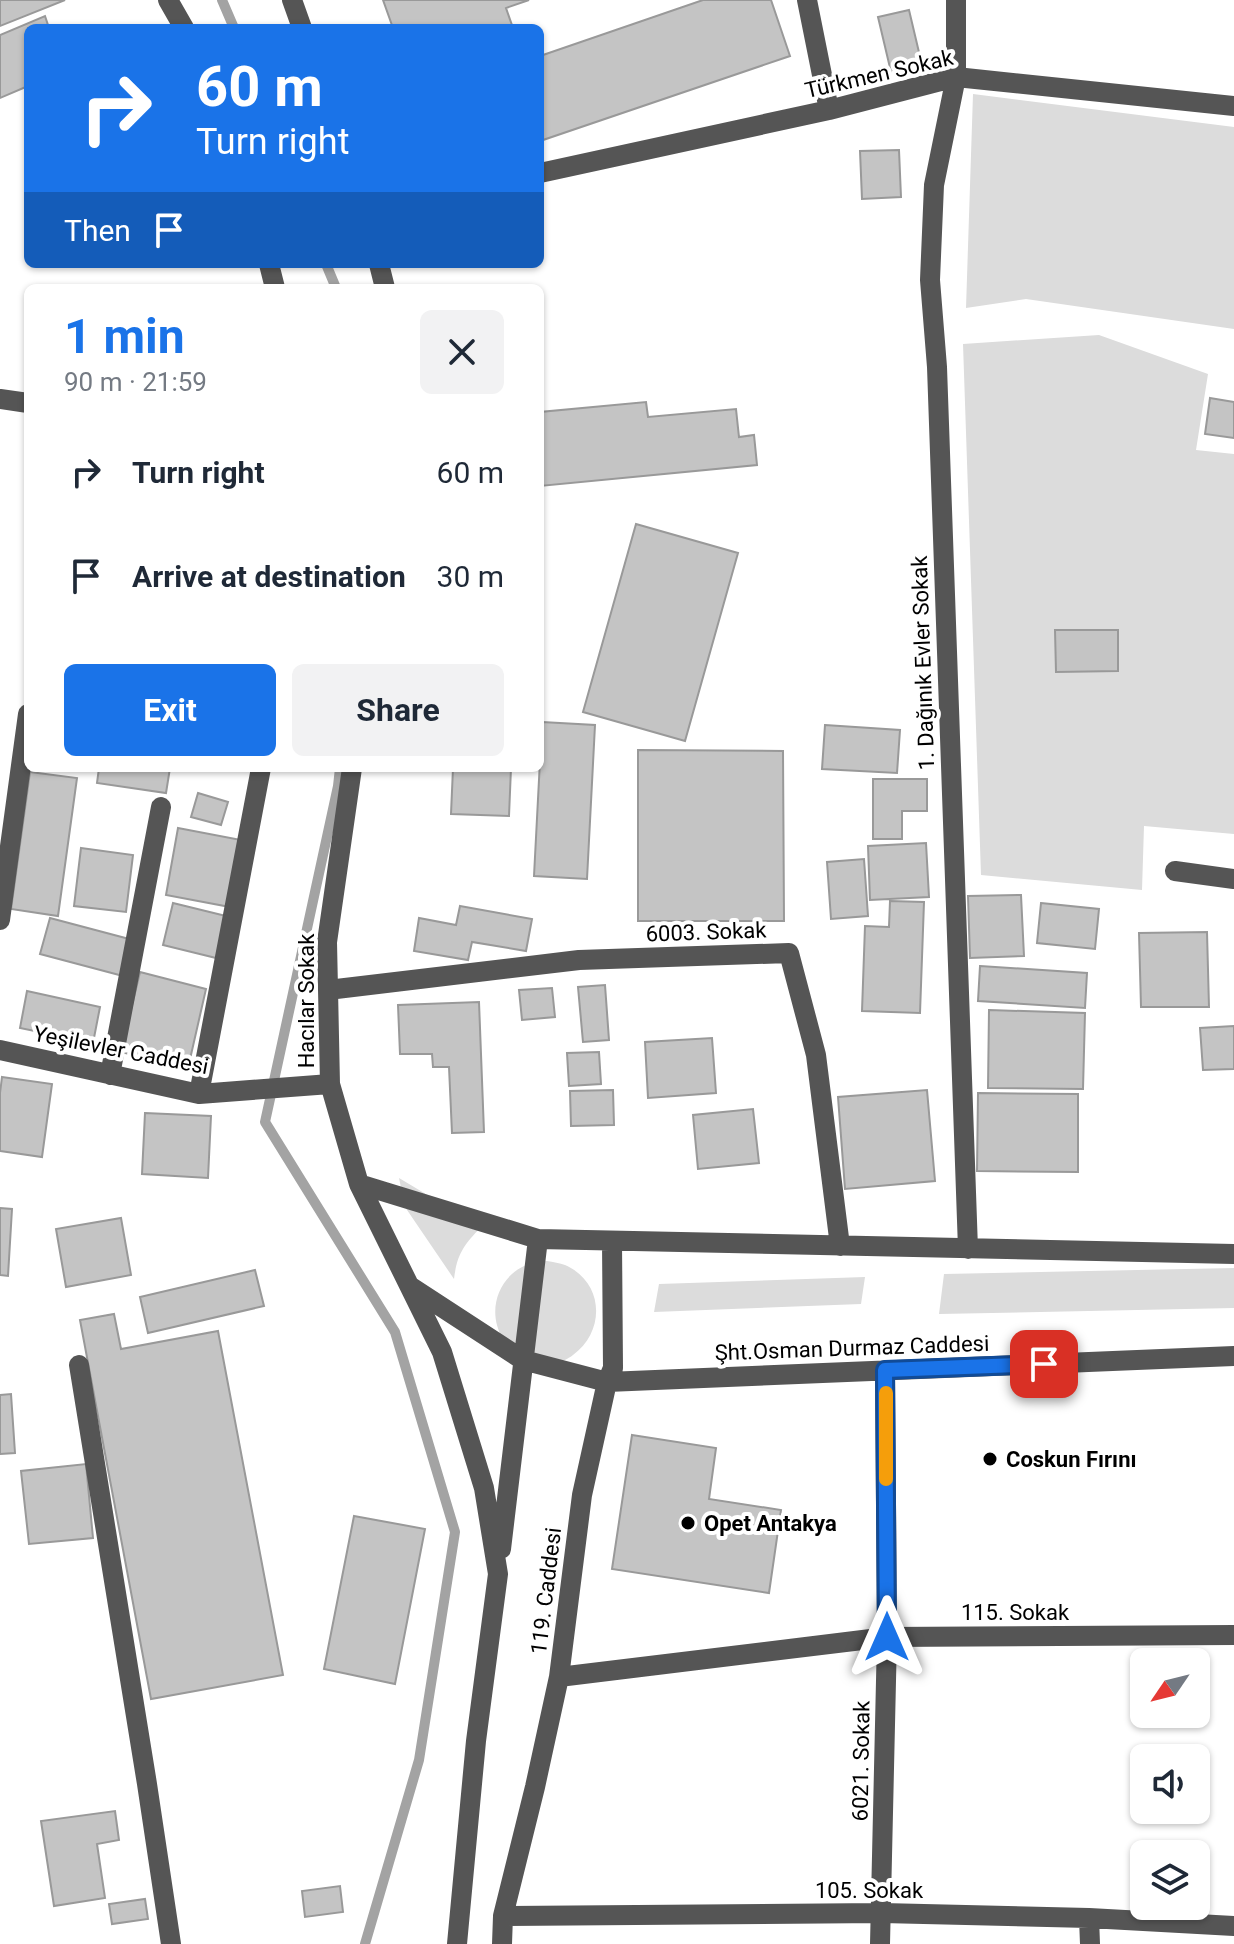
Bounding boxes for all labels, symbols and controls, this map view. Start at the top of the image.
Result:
street label: Türkmen Sokak [802,45,956,103]
text: 60 m [196,54,323,120]
icon: right [64,56,168,160]
text: Turn right [196,121,349,163]
icon: arrive [147,208,191,252]
text: Then [64,213,131,248]
text: 1 min [64,308,185,365]
button: close [420,310,504,394]
text: 90 m · 21:59 [64,367,207,397]
icon: right [64,450,108,494]
text: Turn right [132,455,265,490]
text: 60 m [437,455,504,490]
icon: arrive [64,554,108,598]
street label: 1. Dağınık Evler Sokak [907,554,939,771]
text: Arrive at destination [132,559,406,594]
text: 30 m [437,559,504,594]
button: Exit [64,664,276,756]
button: Share [292,664,504,756]
street label: 6003. Sokak [645,917,768,947]
street label: Hacılar Sokak [294,933,319,1068]
street label: Yeşilevler Caddesi [31,1021,211,1079]
pin [1010,1330,1078,1398]
street label: Şht.Osman Durmaz Caddesi [714,1331,990,1365]
icon: arrive [1022,1342,1066,1386]
place label: Coskun Fırını [1006,1447,1136,1472]
marker: Coskun Fırını [981,1450,999,1468]
place label: Opet Antakya [704,1511,837,1536]
marker: Opet Antakya [679,1514,697,1532]
street label: 119. Caddesi [526,1526,566,1656]
position arrow [845,1595,929,1679]
street label: 115. Sokak [961,1600,1070,1625]
north arrow [1130,1648,1210,1728]
map controls [1130,1648,1210,1920]
street label: 6021. Sokak [847,1700,875,1822]
button: sound [1130,1744,1210,1824]
button: layers [1130,1840,1210,1920]
street label: 105. Sokak [815,1878,924,1903]

